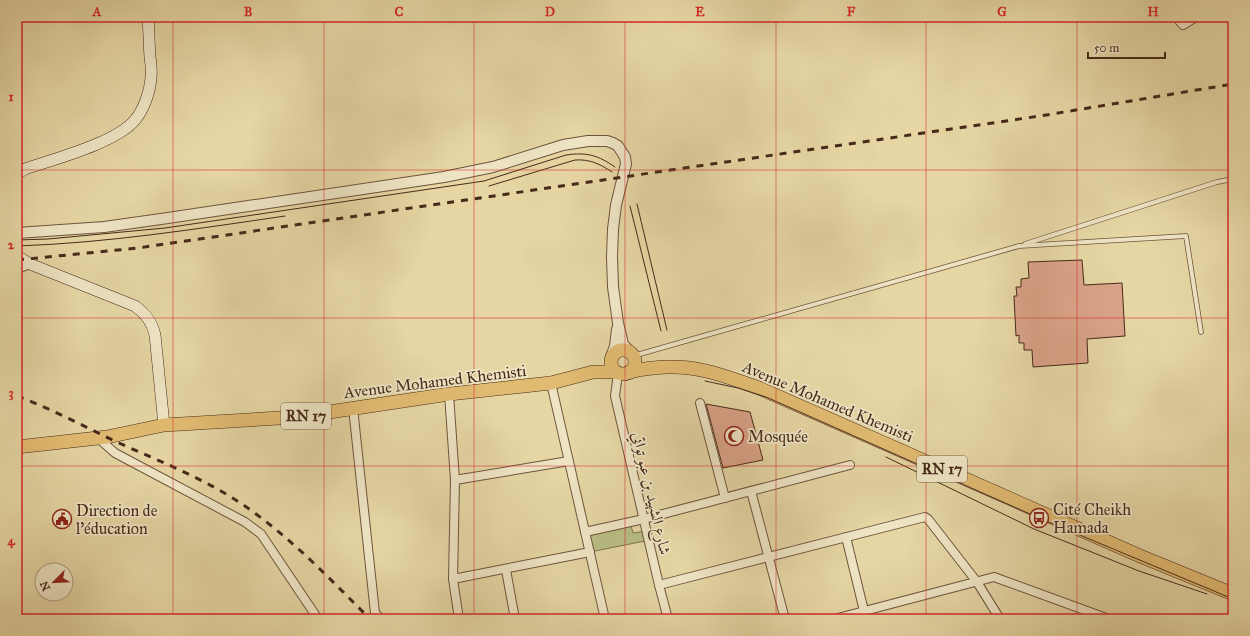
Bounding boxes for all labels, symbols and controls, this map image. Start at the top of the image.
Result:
text: A [92,4,102,20]
text: B [244,4,253,20]
text: C [395,4,404,20]
text: D [545,4,555,20]
text: E [695,4,705,20]
text: F [847,4,856,20]
text: G [997,4,1007,20]
text: H [1147,4,1159,20]
scale bar [1088,34,1165,60]
text: 50 m [1094,41,1119,55]
text: 1 [8,89,14,105]
text: 2 [8,237,15,253]
street label: Avenue Mohamed Khemisti [739,356,917,446]
street label: Avenue Mohamed Khemisti [342,361,528,402]
text: 3 [8,385,14,401]
road number: RN 17 [281,403,331,429]
mosque icon: Mosquée [723,425,745,447]
place label: Mosquée [748,427,808,447]
street label: شارع الشهيد بن عبو تواتي [624,430,675,557]
road number: RN 17 [917,456,967,482]
place label: Cité Cheikh Hamada [1053,500,1131,537]
place label: Direction de l'éducation [76,501,158,538]
bus stop icon: Cité Cheikh Hamada [1028,507,1050,529]
public building icon: Direction de l'éducation [51,508,73,530]
text: 4 [7,533,15,549]
north arrow [34,562,74,602]
text: N [37,578,53,593]

